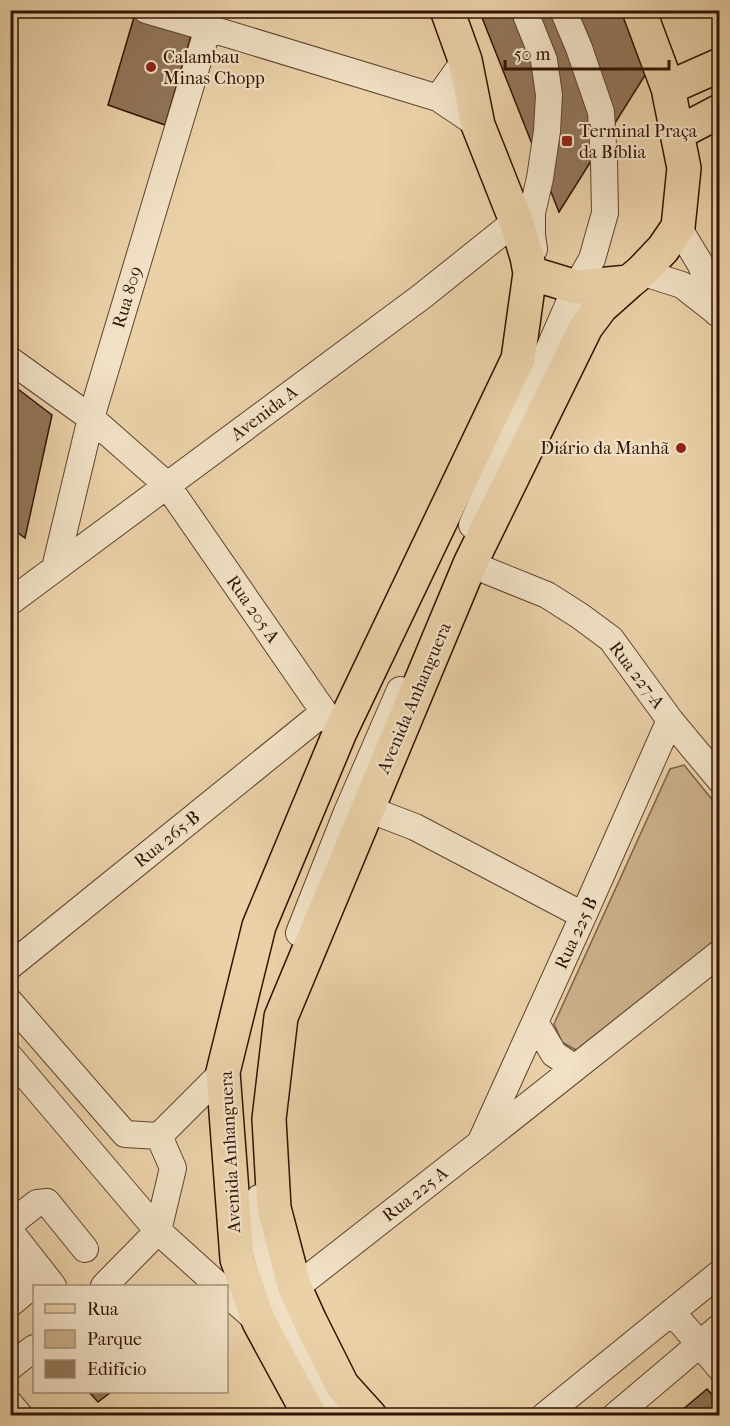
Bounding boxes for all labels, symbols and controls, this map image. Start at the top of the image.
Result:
scale bar [505,33,668,71]
text: 50 m [514,44,551,65]
place label: Calambau Minas Chopp [163,47,265,89]
marker: Calambau Minas Chopp [144,60,158,74]
place label: Terminal Praça da Bíblia [579,121,698,163]
marker: Terminal Praça da Bíblia [560,134,574,148]
street label: Rua 809 [108,264,147,331]
street label: Avenida A [226,381,302,446]
place label: Diário da Manhã [540,438,670,459]
marker: Diário da Manhã [674,441,688,455]
street label: Rua 205 A [222,571,284,647]
street label: Avenida Anhanguera [373,619,456,778]
street label: Rua 227-A [605,638,669,713]
street label: Rua 265-B [130,807,204,872]
street label: Rua 225 B [551,894,602,973]
street label: Avenida Anhanguera [216,1070,245,1235]
street label: Rua 225 A [379,1162,452,1226]
legend [33,1285,228,1393]
text: Rua [87,1299,119,1320]
text: Parque [87,1329,142,1350]
text: Edifício [87,1359,146,1380]

